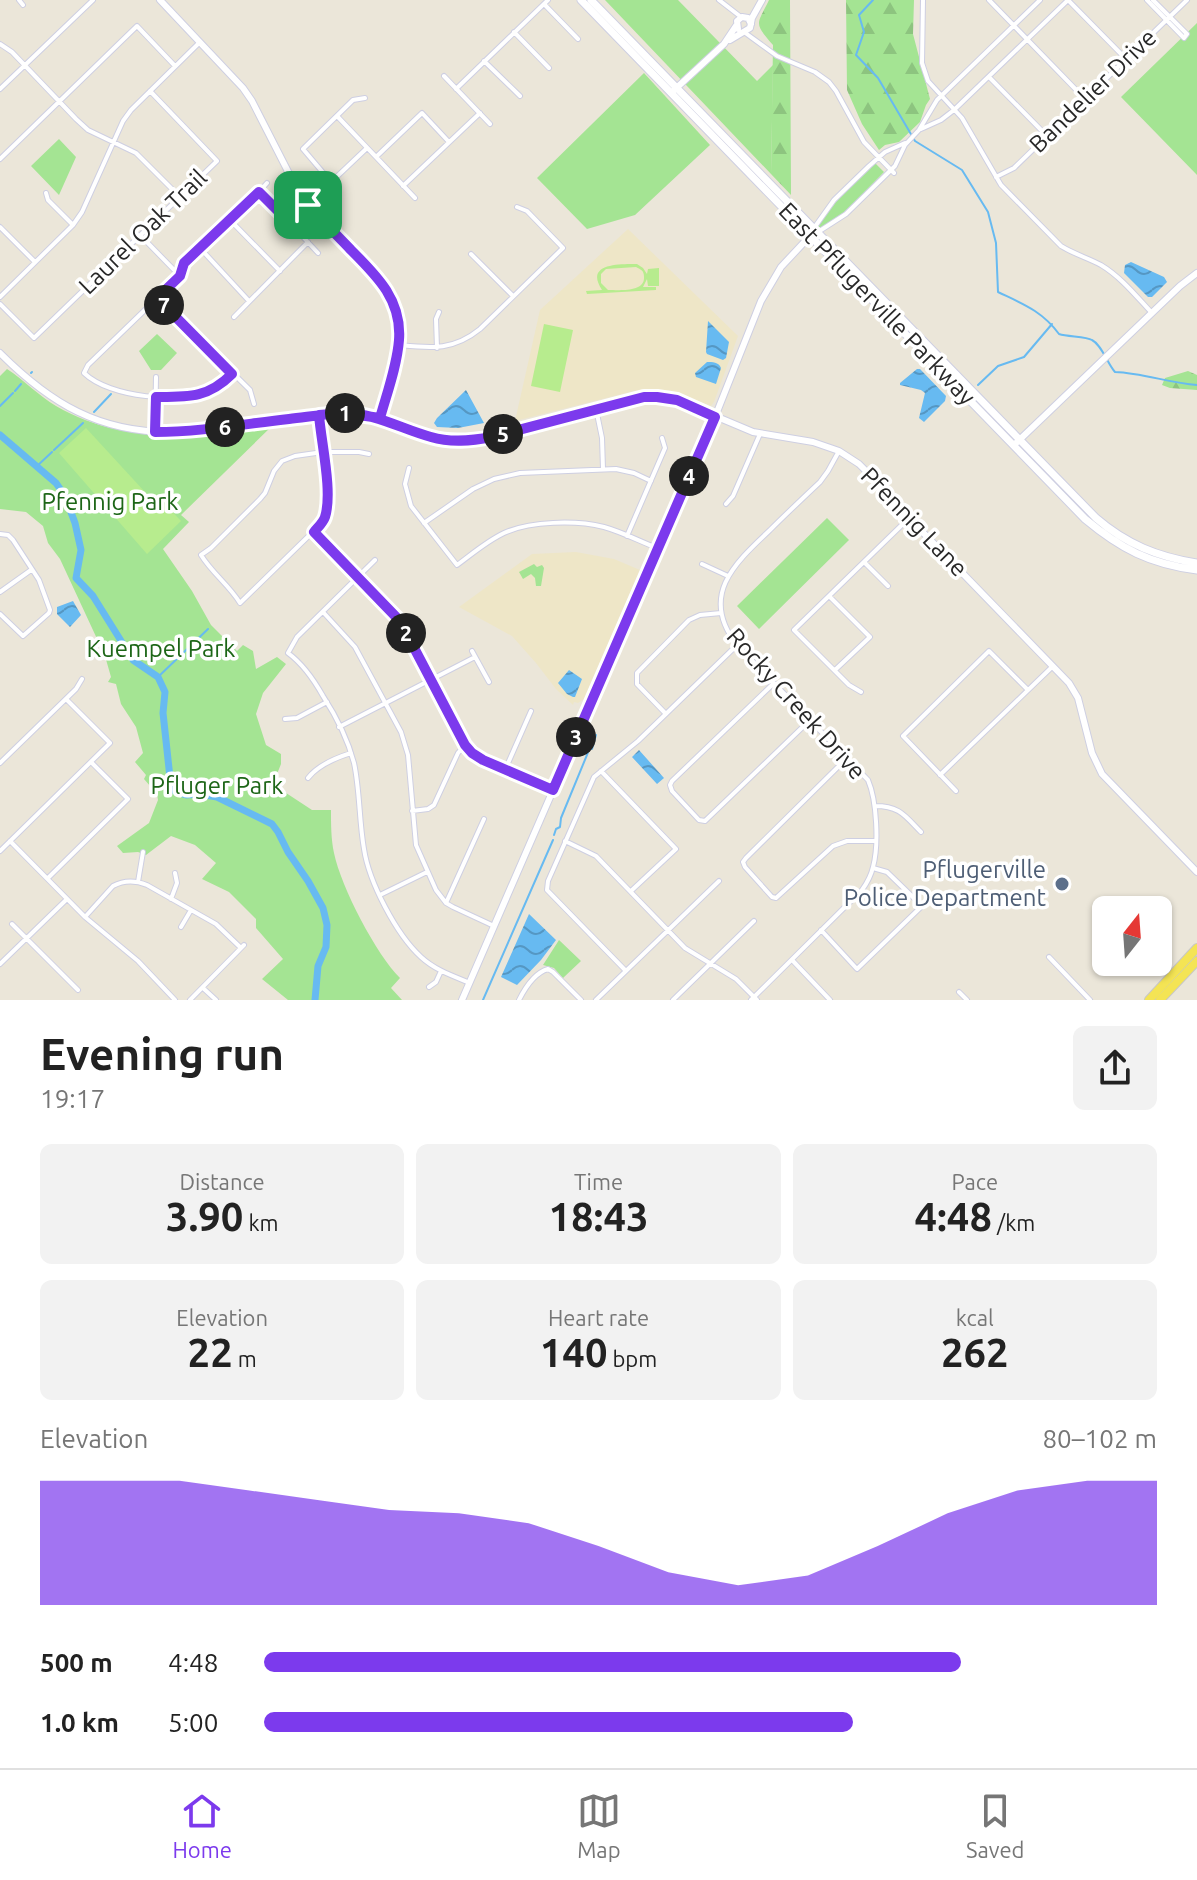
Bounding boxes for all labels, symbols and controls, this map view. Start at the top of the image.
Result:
street label: Bandelier Drive [1024,24,1161,158]
street label: Laurel Oak Trail [73,164,212,299]
pin [274,171,342,239]
icon: arrive [286,183,330,227]
street label: East Pflugerville Parkway [774,197,981,411]
pin: 7 [144,285,184,325]
text: 7 [158,292,170,317]
pin: 1 [325,393,365,433]
text: 1 [339,400,351,425]
pin: 6 [205,407,245,447]
text: 6 [219,414,231,439]
pin: 5 [483,414,523,454]
text: 5 [497,421,509,446]
pin: 4 [669,456,709,496]
street label: Pfennig Lane [856,462,973,582]
text: 4 [683,463,695,488]
park label: Pfennig Park [42,488,178,515]
pin: 2 [386,613,426,653]
text: 2 [400,620,412,645]
street label: Rocky Creek Drive [721,623,871,785]
park label: Kuempel Park [87,635,235,662]
pin: 3 [556,717,596,757]
text: 3 [570,724,582,749]
park label: Pfluger Park [151,772,283,799]
place label: Pflugerville Police Department [844,856,1047,911]
marker: Pflugerville Police Department [1053,875,1071,893]
north arrow [1092,896,1172,976]
map controls [1092,896,1172,976]
button: share [1073,1026,1157,1110]
text: Evening run [40,1029,284,1078]
text: 19:17 [40,1084,105,1113]
text: Distance [180,1169,265,1194]
text: Time [574,1169,623,1194]
text: Pace [952,1169,998,1194]
text: 3.90 [166,1194,243,1239]
text: 18:43 [548,1194,649,1239]
text: 4:48 [914,1194,992,1239]
text: km [243,1210,279,1235]
text: /km [992,1210,1035,1235]
text: Elevation [176,1305,268,1330]
text: Heart rate [548,1305,649,1330]
text: kcal [956,1305,994,1330]
text: 22 [188,1330,233,1375]
text: 140 [540,1330,607,1375]
text: 262 [941,1330,1009,1375]
text: m [233,1346,257,1371]
text: bpm [607,1346,657,1371]
text: Elevation [40,1424,148,1453]
text: 80–102 m [1042,1424,1157,1453]
text: 500 m [40,1648,113,1677]
text: 4:48 [168,1648,218,1677]
text: 1.0 km [40,1708,119,1737]
text: 5:00 [168,1708,218,1737]
tab: Home [173,1789,232,1862]
tab: Map [577,1789,621,1862]
tab: Saved [966,1789,1024,1862]

